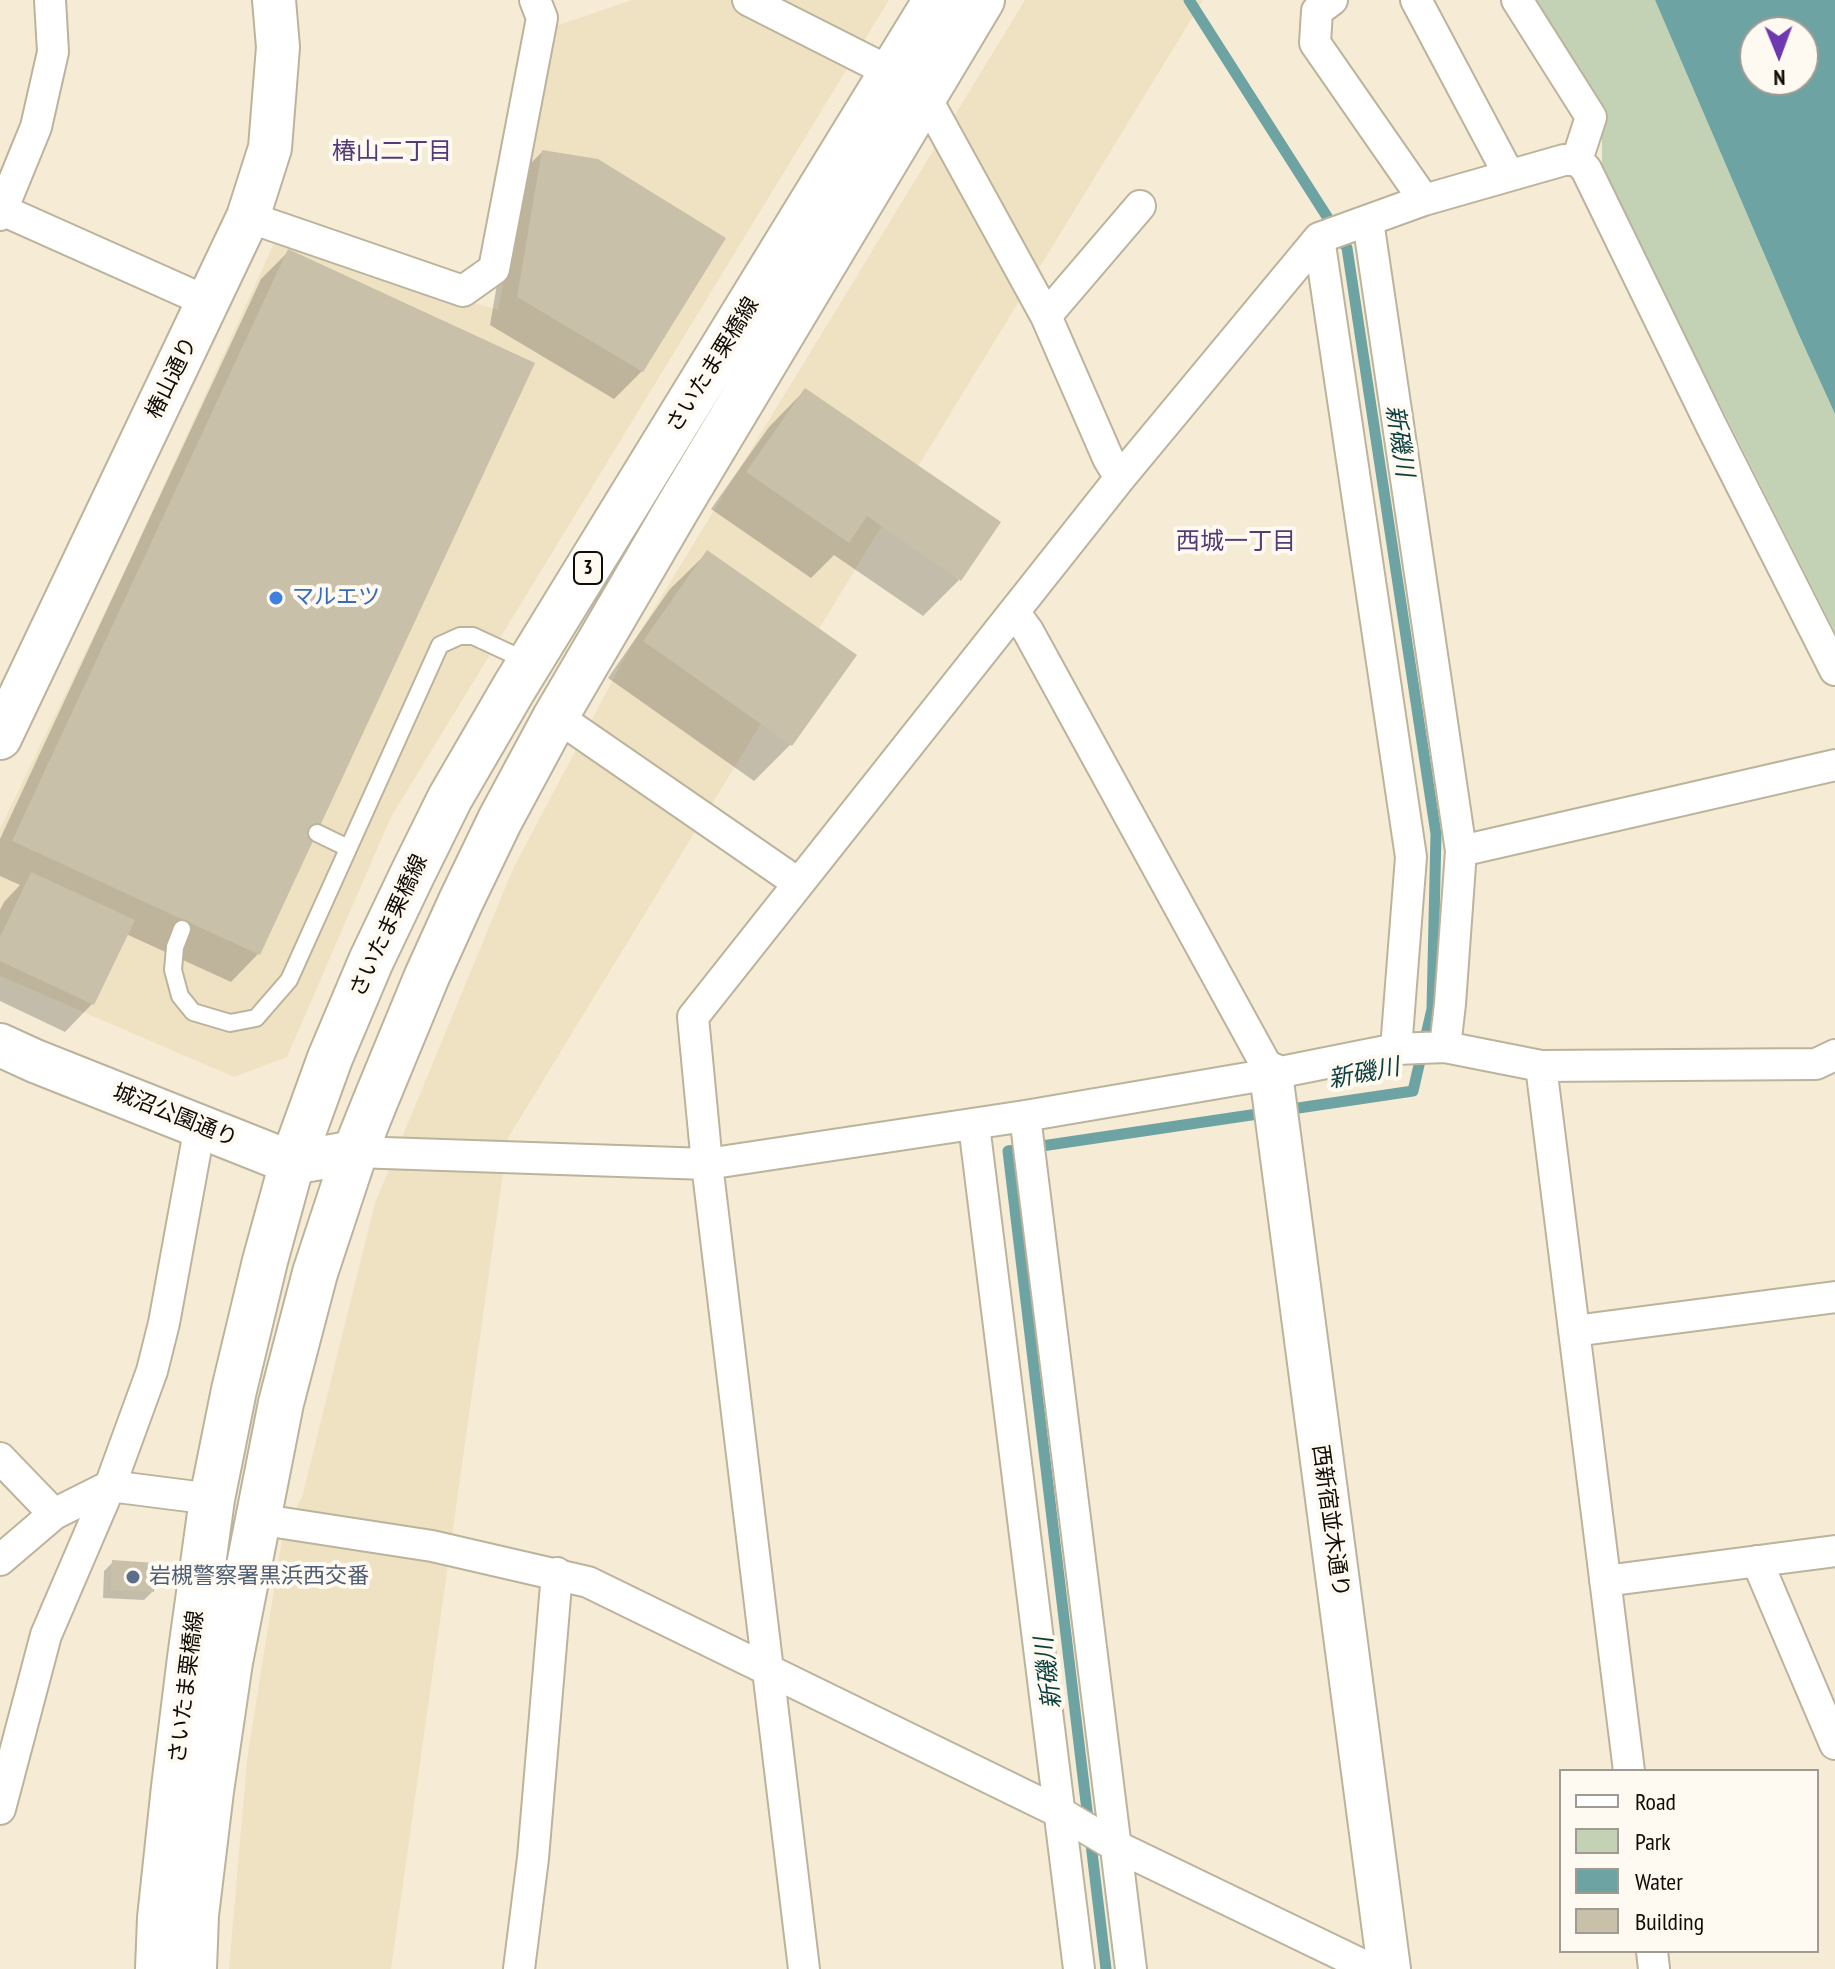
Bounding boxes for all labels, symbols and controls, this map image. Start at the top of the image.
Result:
north arrow [1739,16,1819,96]
text: N [1773,64,1786,92]
district label: 椿山二丁目 [332,138,452,166]
street label: さいたま栗橋線 [661,293,765,437]
street label: 椿山通り [141,333,203,423]
water label: 新磯川 [1379,403,1419,479]
district label: 西城一丁目 [1176,528,1296,556]
road number: 3 [574,552,602,584]
place label: マルエツ [292,585,380,611]
marker: マルエツ [267,589,285,607]
street label: さいたま栗橋線 [344,851,434,1001]
water label: 新磯川 [1326,1053,1402,1095]
street label: 城沼公園通り [109,1079,241,1153]
street label: 西新宿並木通り [1306,1443,1354,1599]
place label: 岩槻警察署黒浜西交番 [149,1564,369,1590]
marker: 岩槻警察署黒浜西交番 [124,1568,142,1586]
street label: さいたま栗橋線 [165,1609,209,1765]
water label: 新磯川 [1030,1636,1068,1710]
legend [1559,1769,1819,1953]
text: Road [1635,1786,1676,1817]
text: Park [1635,1826,1671,1857]
text: Water [1635,1866,1683,1897]
text: Building [1635,1906,1704,1937]

